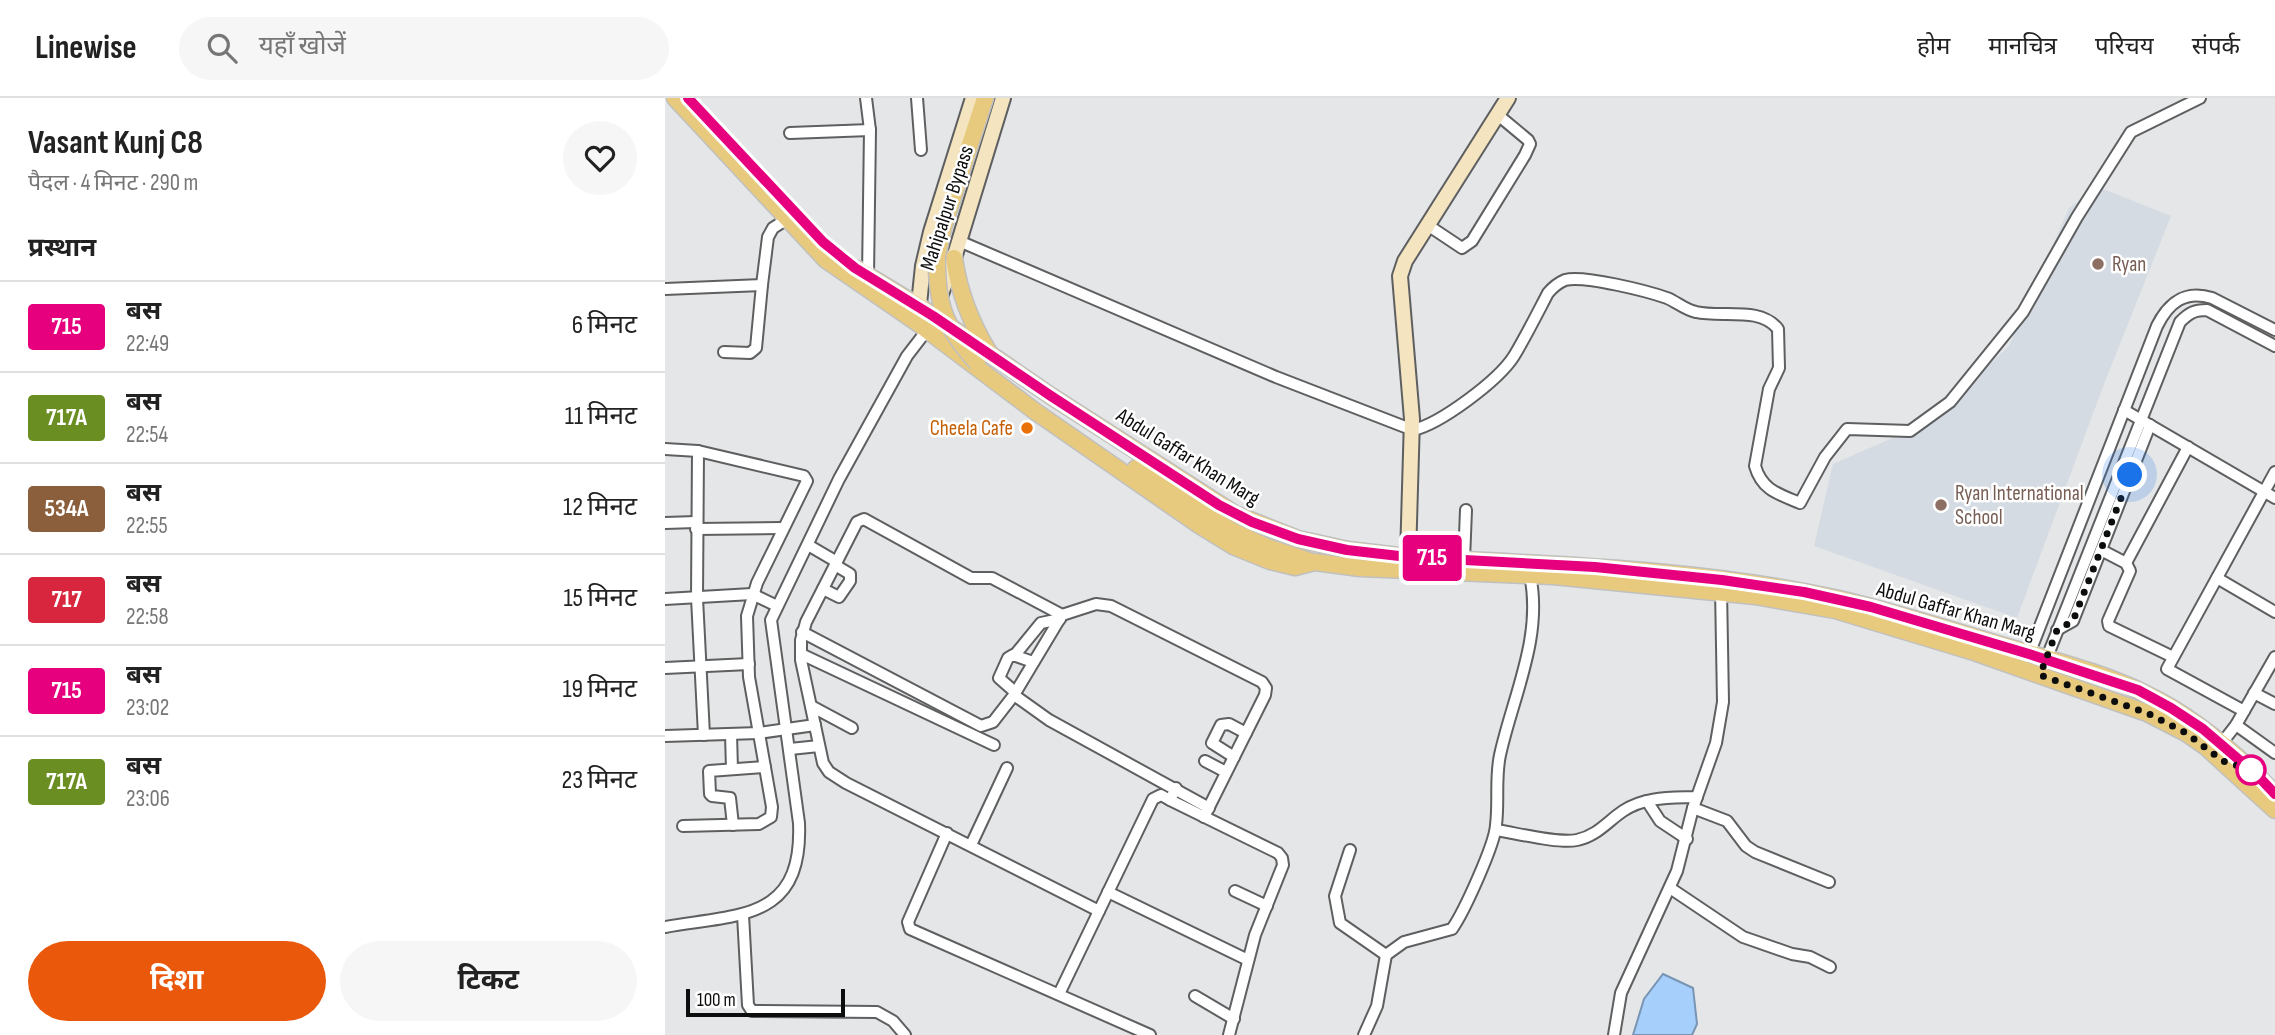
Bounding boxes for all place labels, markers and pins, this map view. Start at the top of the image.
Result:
place label: Ryan [2112,252,2146,277]
marker: Ryan [2090,256,2106,272]
place label: Cheela Cafe [930,416,1013,441]
marker: Cheela Cafe [1019,420,1035,436]
place label: Ryan International School [1955,481,2084,530]
marker: Ryan International School [1933,497,1949,513]
unlabelled marker [2236,755,2266,785]

